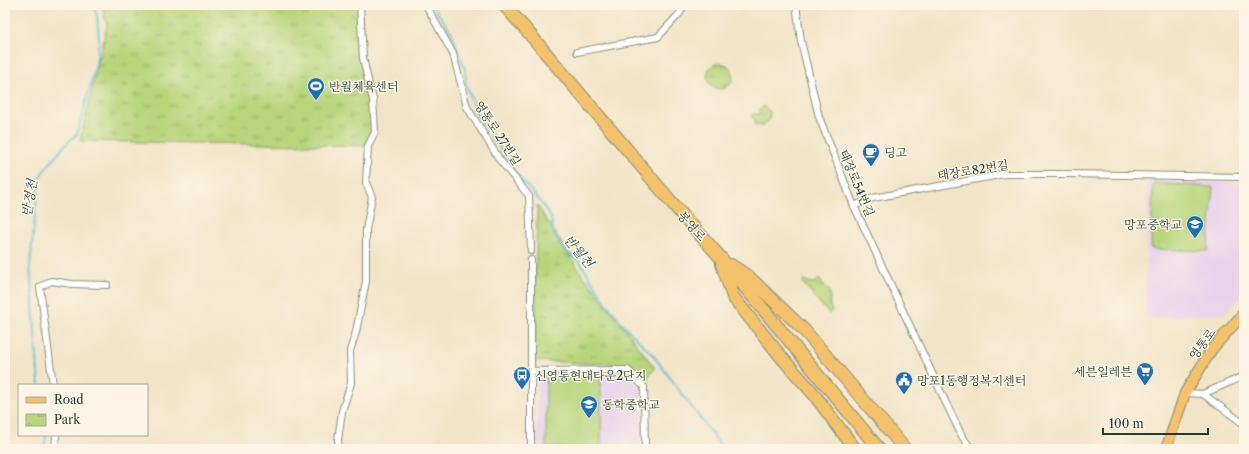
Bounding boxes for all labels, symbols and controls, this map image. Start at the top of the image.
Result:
sports icon: 반월체육센터 [306,76,326,101]
place label: 반월체육센터 [329,79,399,94]
street label: 영통로 27번길 [472,98,524,168]
cafe icon: 딩고 [861,142,881,167]
place label: 딩고 [884,145,908,160]
street label: 태장로54번길 [836,147,878,219]
street label: 태장로82번길 [936,157,1010,183]
water label: 반정천 [18,177,40,218]
street label: 봉영로 [675,208,709,244]
school or university icon: 망포중학교 [1185,214,1205,239]
place label: 망포중학교 [1124,217,1182,232]
water label: 반월천 [561,231,598,272]
street label: 영통로 [1186,325,1219,362]
supermarket icon: 세븐일레븐 [1135,361,1155,386]
place label: 세븐일레븐 [1074,364,1132,379]
bus stop icon: 신영통현대타운2단지 [512,365,532,390]
place label: 신영통현대타운2단지 [535,368,646,383]
public building icon: 망포1동행정복지센터 [894,370,914,395]
place label: 망포1동행정복지센터 [917,373,1026,388]
legend [18,384,148,436]
text: Road [54,392,84,407]
school or university icon: 동학중학교 [579,394,599,419]
place label: 동학중학교 [602,397,660,412]
scale bar [1103,410,1208,436]
text: Park [54,412,81,427]
text: 100 m [1109,416,1144,431]

